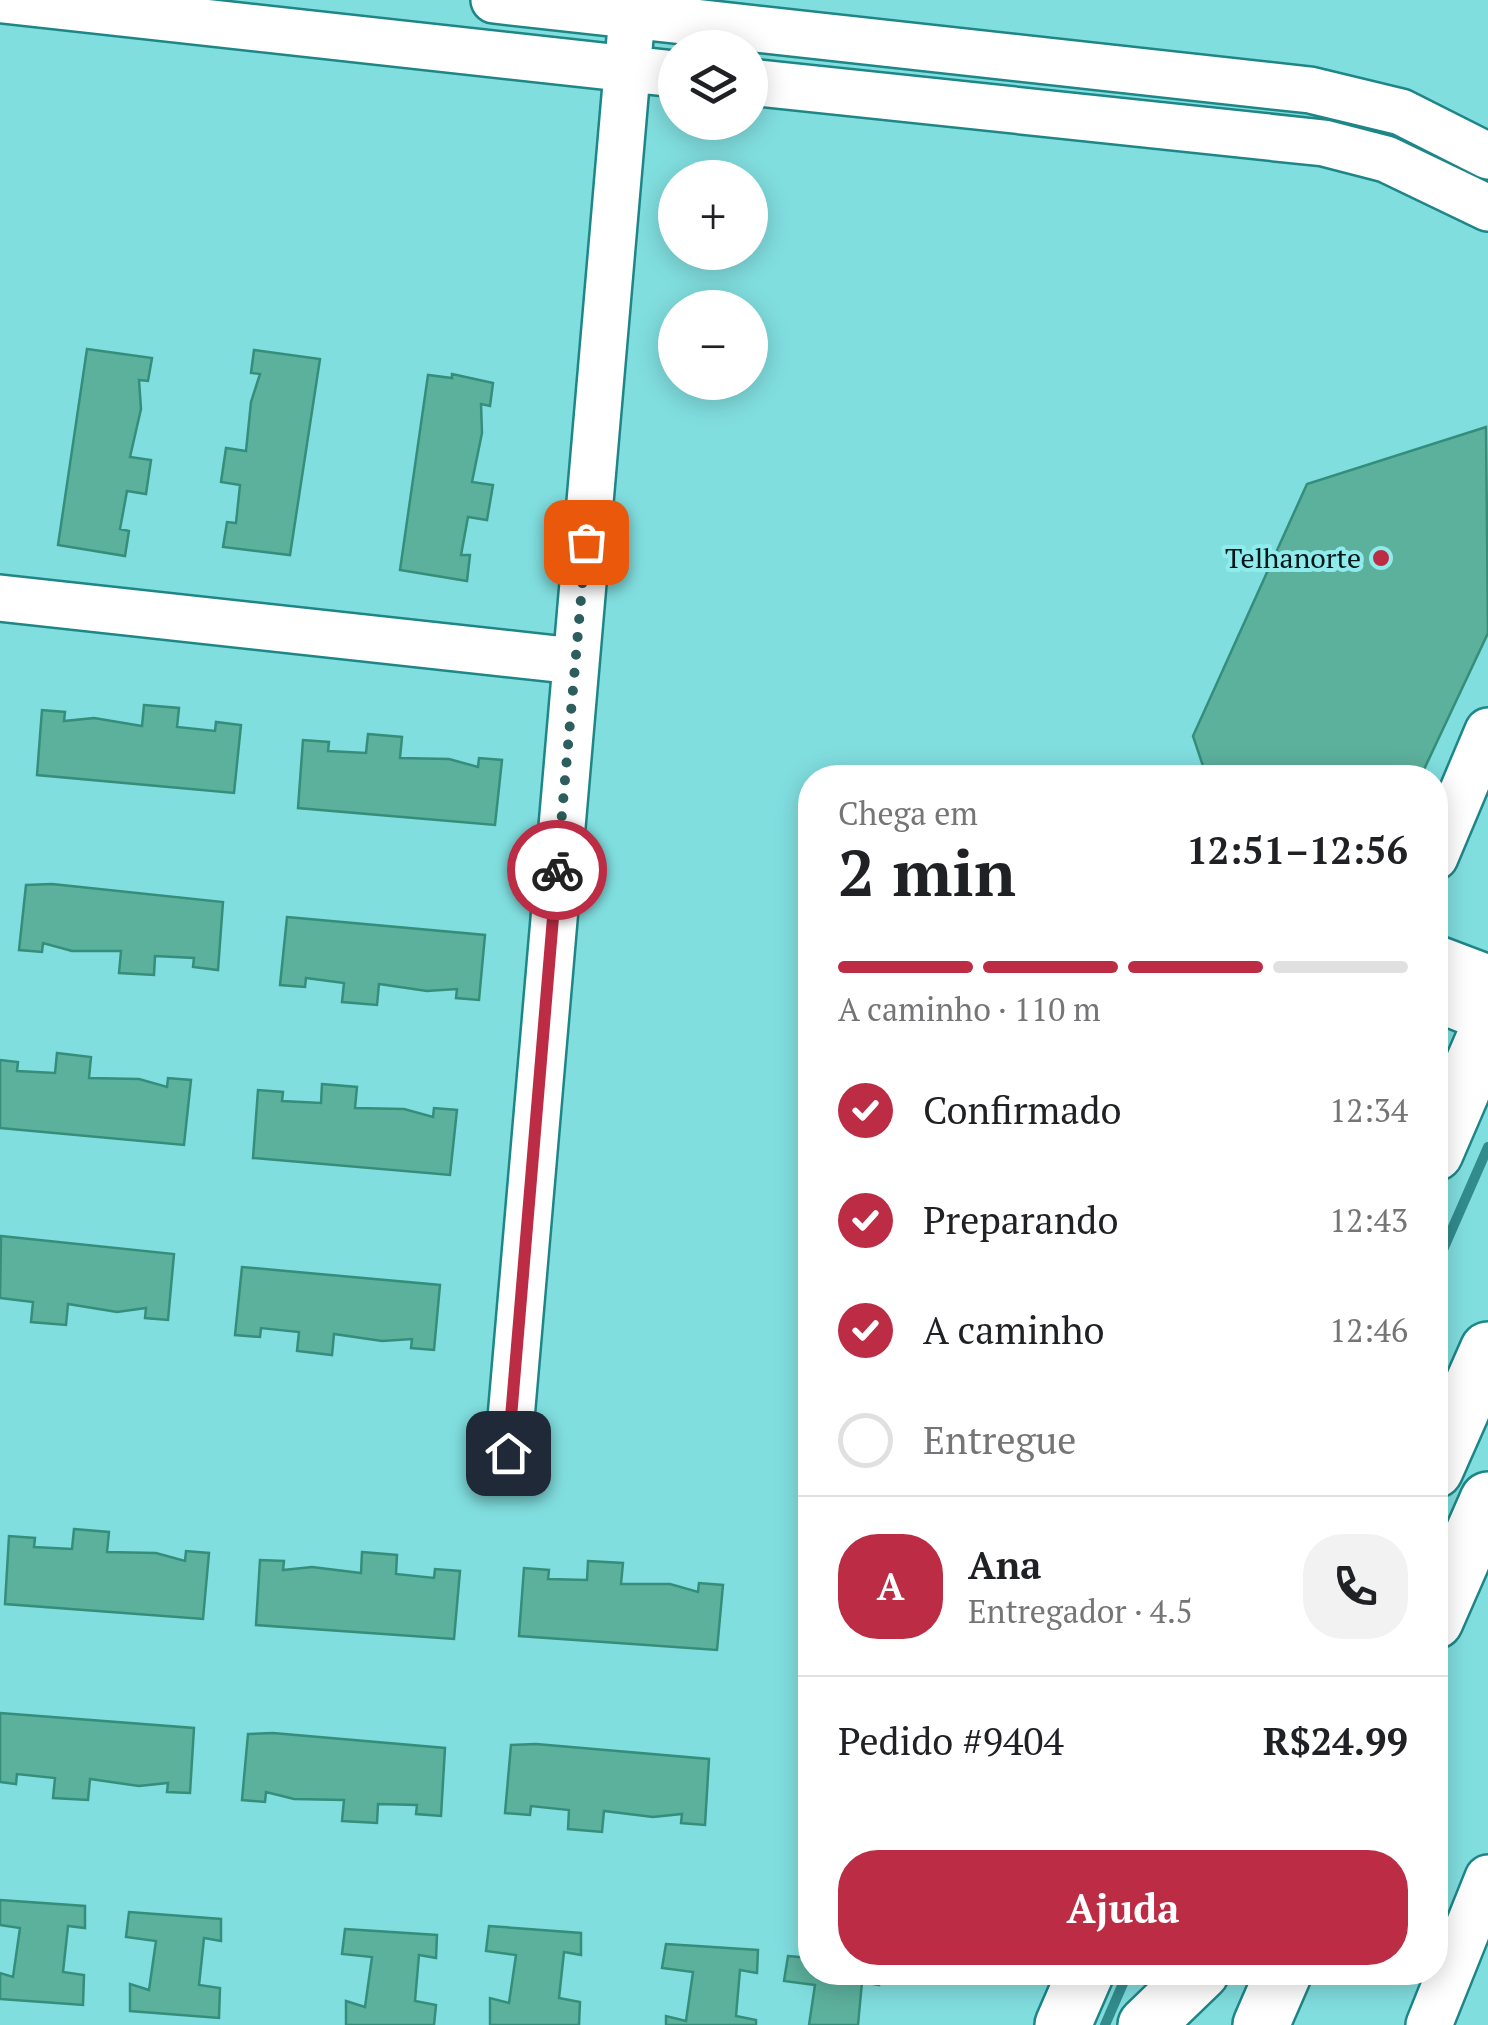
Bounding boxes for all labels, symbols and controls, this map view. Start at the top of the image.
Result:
map controls [658,30,768,400]
button: layers [658,30,768,140]
button: + [658,160,768,270]
button: − [658,290,768,400]
pin [544,500,629,585]
icon: bag [559,515,614,570]
place label: Telhanorte [1225,539,1361,576]
marker: Telhanorte [1370,547,1392,569]
text: Chega em [838,792,978,834]
courier [507,820,607,920]
text: 12:51–12:56 [1186,825,1408,875]
text: 2 min [838,828,1016,915]
icon: bike [530,843,585,898]
text: A caminho · 110 m [838,988,1101,1030]
icon: check [838,1083,893,1138]
text: Confirmado [923,1085,1122,1135]
text: 12:34 [1329,1089,1408,1131]
icon: check [838,1193,893,1248]
text: Preparando [923,1195,1118,1245]
text: 12:43 [1329,1199,1408,1241]
icon: check [838,1303,893,1358]
text: A caminho [923,1305,1105,1355]
text: 12:46 [1329,1309,1408,1351]
pin [466,1411,551,1496]
text: Entregue [923,1415,1076,1465]
icon: home [481,1426,536,1481]
button: phone [1303,1534,1408,1639]
text: Ana [968,1540,1041,1590]
text: A [877,1561,904,1611]
text: Entregador · 4.5 [968,1590,1193,1632]
text: Pedido #9404 [838,1716,1064,1766]
text: R$24.99 [1263,1716,1408,1766]
button: Ajuda [838,1850,1408,1965]

